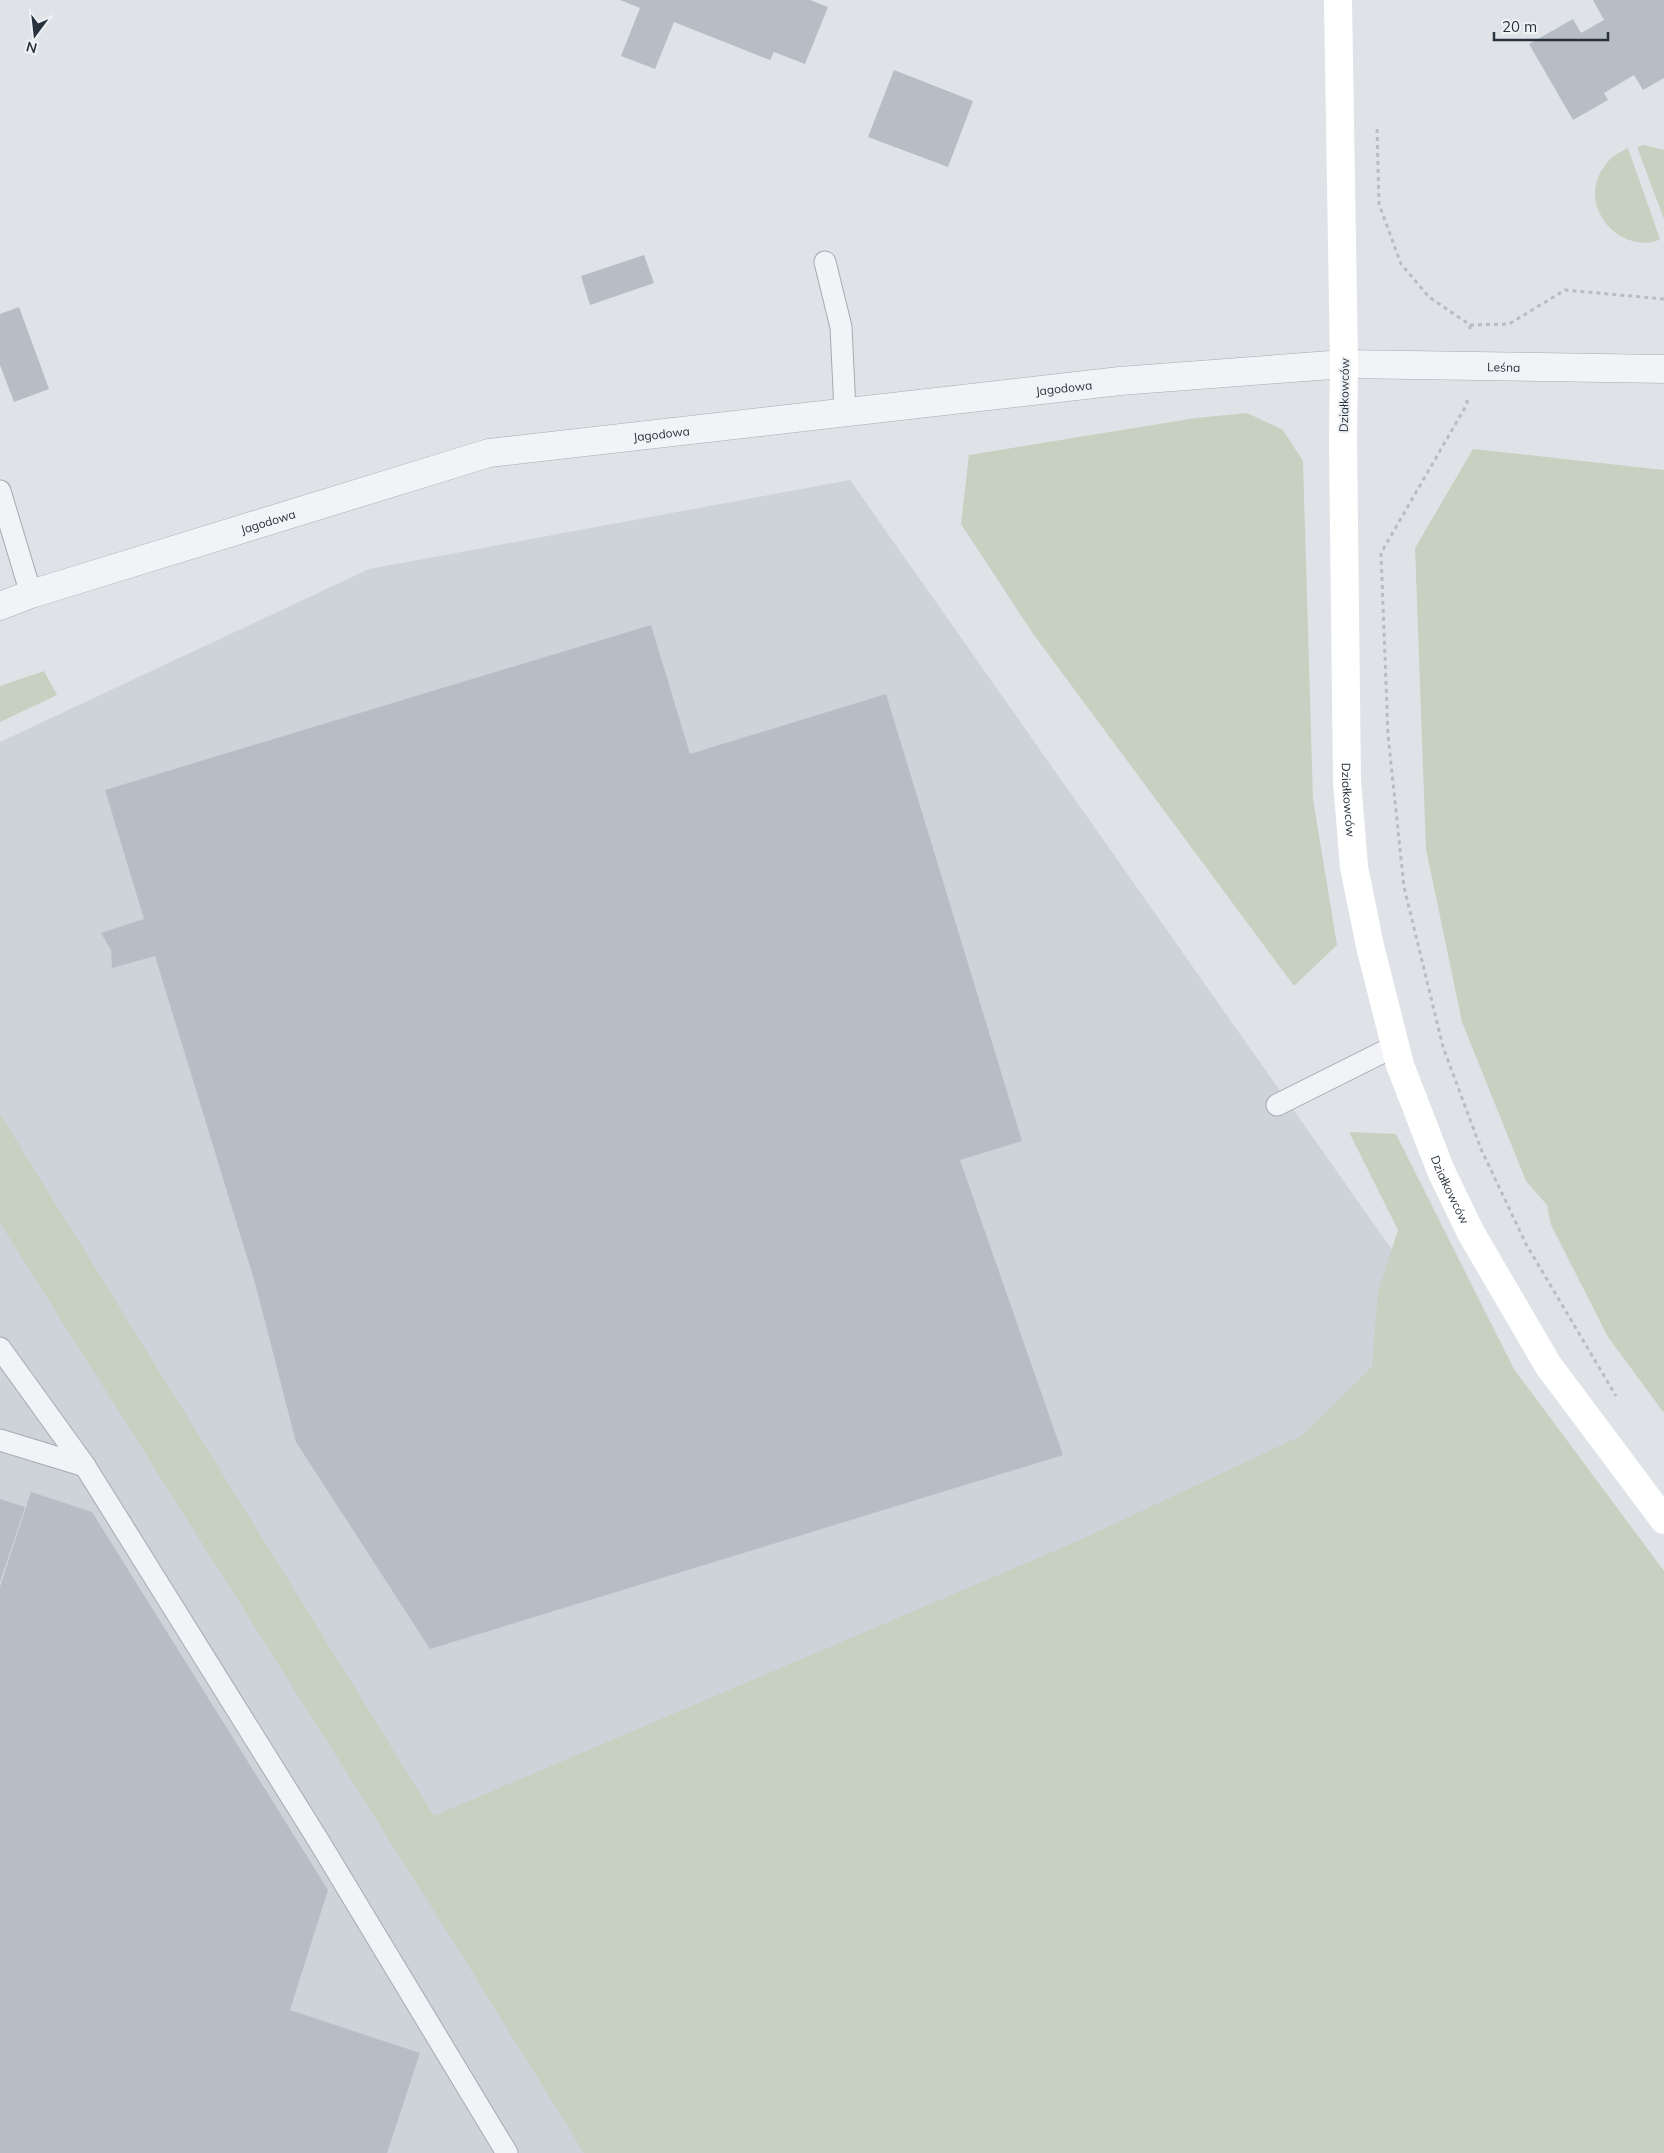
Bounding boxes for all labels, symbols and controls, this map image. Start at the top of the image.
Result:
north arrow [10,10,60,60]
scale bar [1494,10,1608,42]
text: 20 m [1502,17,1537,36]
text: N [24,37,39,58]
street label: Działkowców [1336,357,1352,432]
street label: Leśna [1487,359,1521,374]
street label: Jagodowa [1035,377,1093,398]
street label: Jagodowa [632,423,690,444]
street label: Jagodowa [238,506,297,537]
street label: Działkowców [1339,763,1359,838]
street label: Działkowców [1428,1153,1473,1227]

